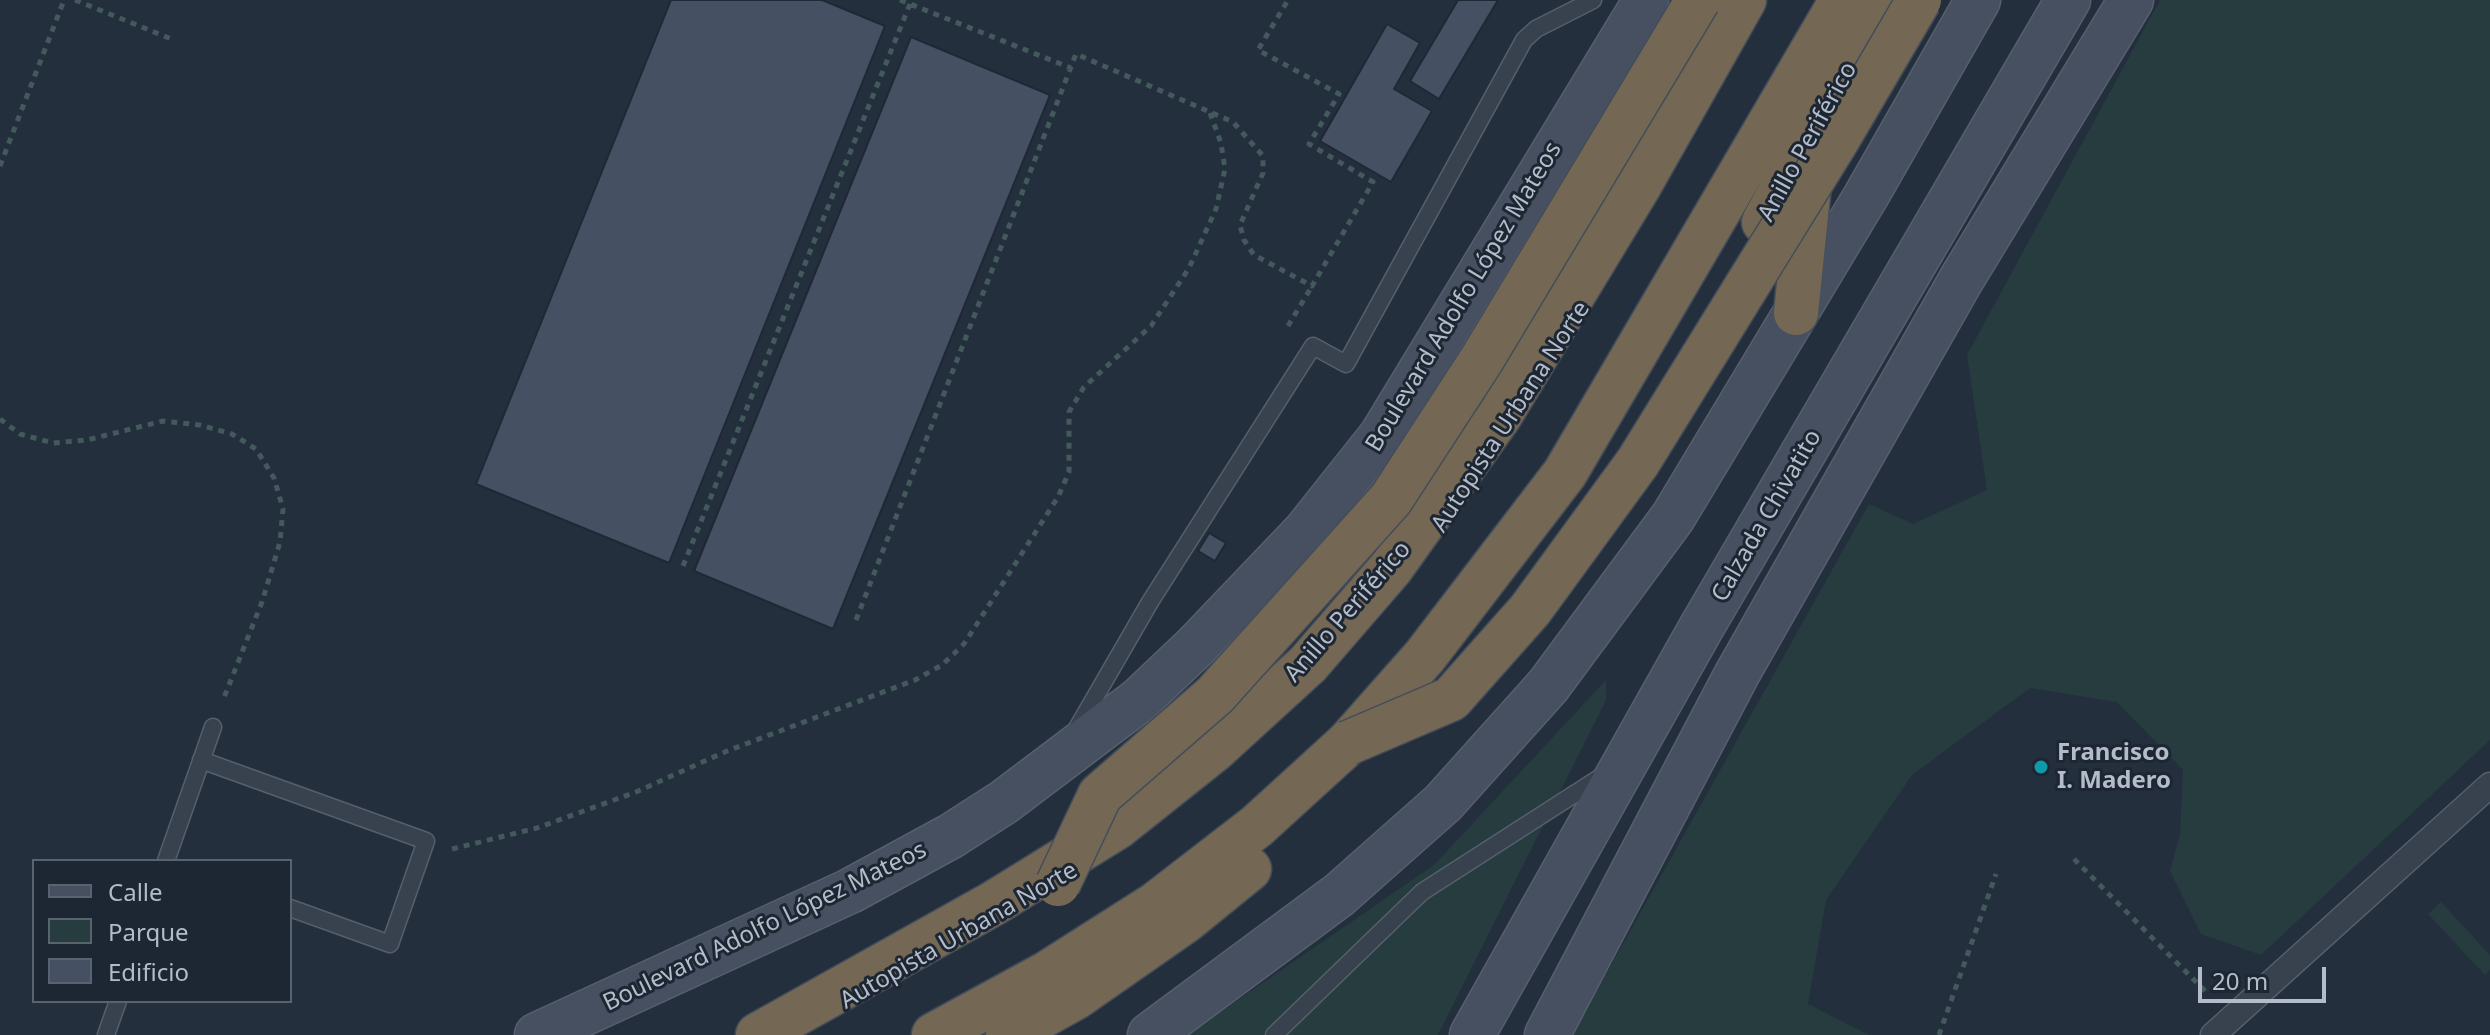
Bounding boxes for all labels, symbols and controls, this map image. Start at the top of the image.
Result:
street label: Anillo Periférico [1752,57,1864,227]
street label: Boulevard Adolfo López Mateos [1360,137,1568,457]
street label: Autopista Urbana Norte [1426,296,1596,538]
street label: Calzada Chivatito [1706,425,1828,607]
street label: Anillo Periférico [1279,536,1417,688]
place label: Francisco I. Madero [2057,739,2171,795]
marker: Francisco I. Madero [2032,758,2050,776]
street label: Boulevard Adolfo López Mateos [599,836,931,1018]
street label: Autopista Urbana Norte [835,856,1083,1016]
legend [32,859,292,1003]
text: Calle [108,875,163,908]
text: Parque [108,915,189,948]
scale bar [2202,951,2330,1001]
text: Edificio [108,955,189,988]
text: 20 m [2212,964,2268,997]

